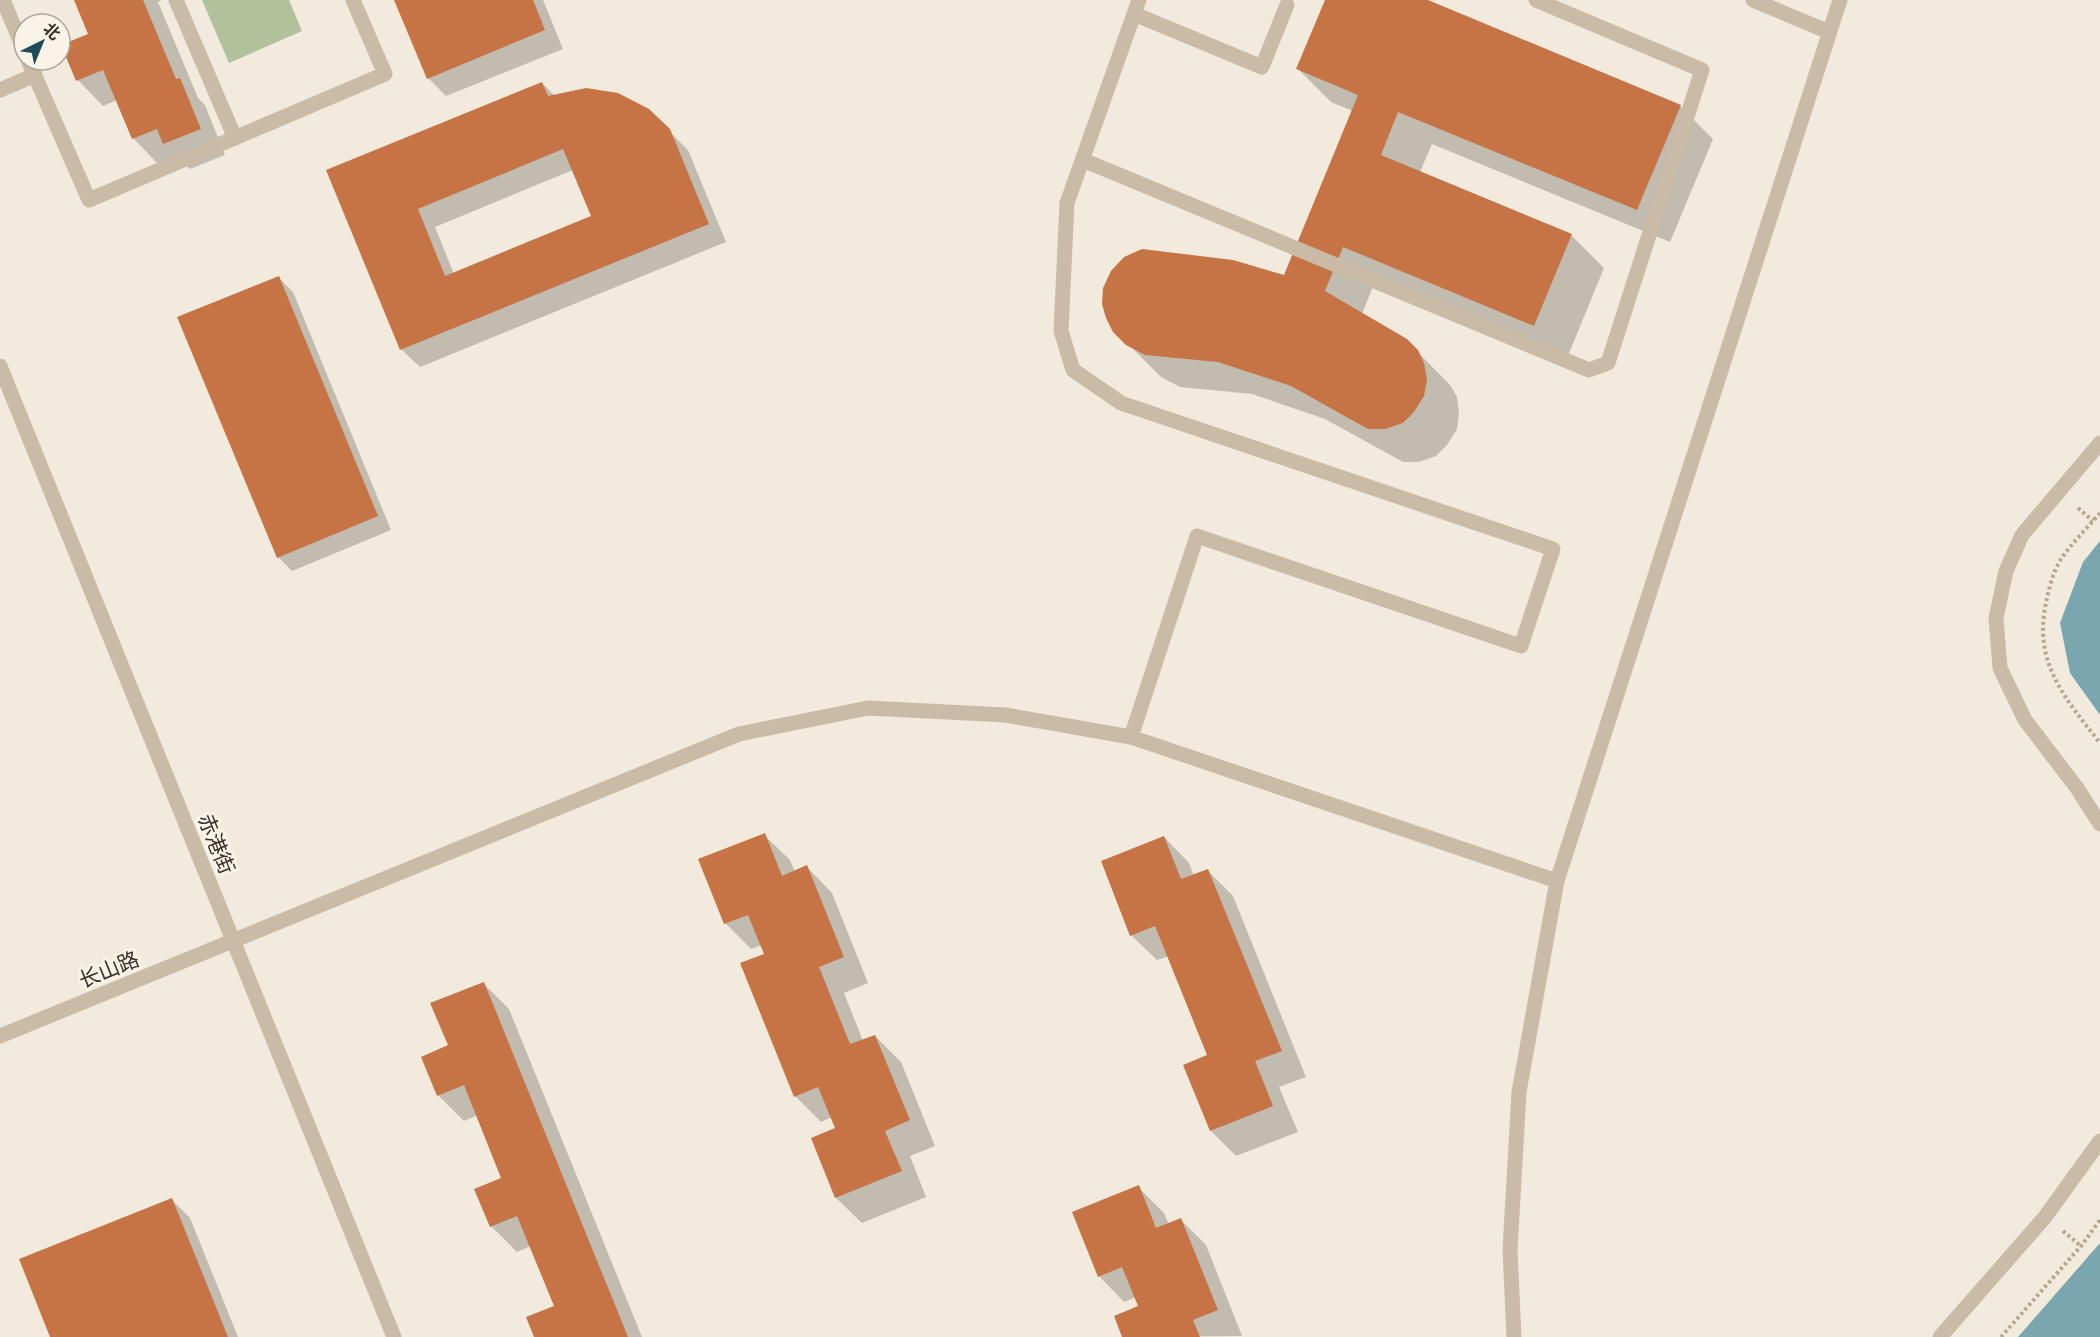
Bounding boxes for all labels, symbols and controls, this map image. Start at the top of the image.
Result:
north arrow [12,12,72,72]
text: 北 [40,18,65,44]
street label: 赤港街 [192,810,241,878]
street label: 长山路 [75,945,143,994]

